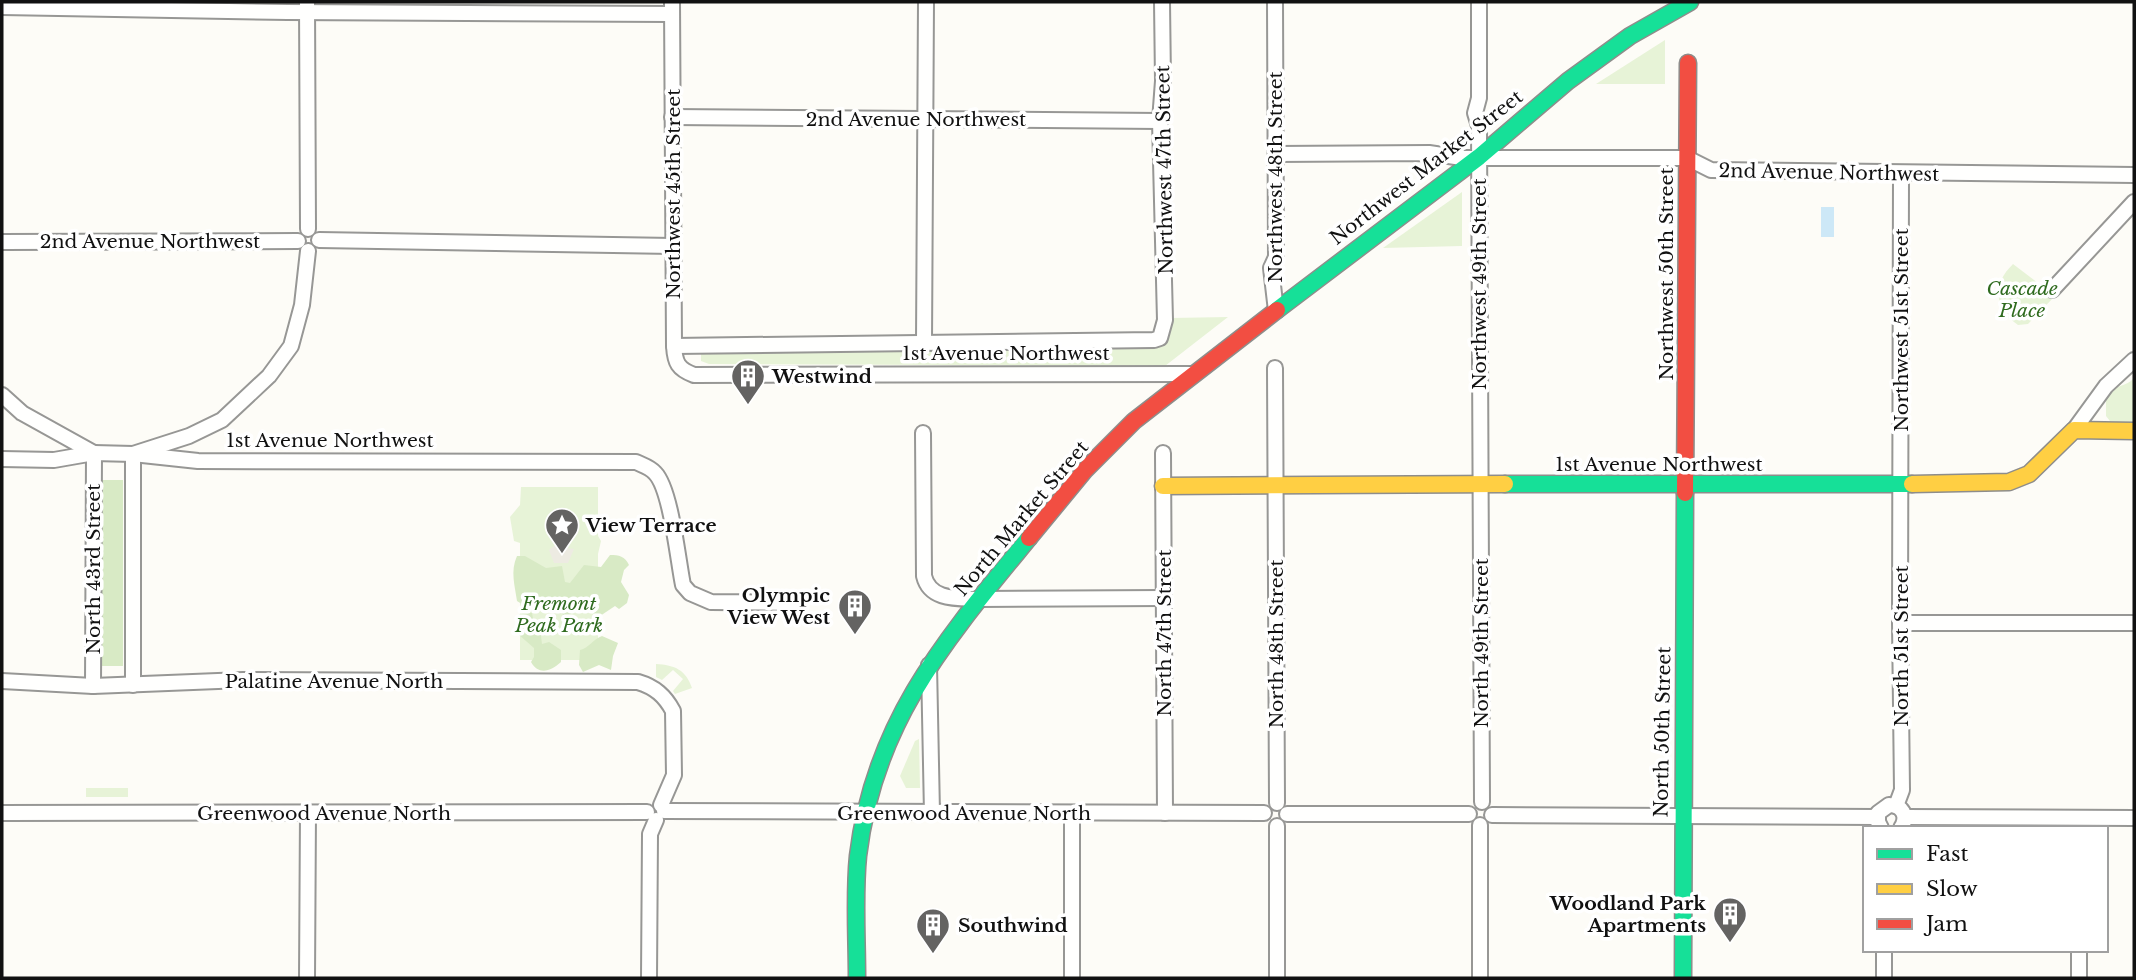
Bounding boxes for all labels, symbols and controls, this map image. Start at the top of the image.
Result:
street label: Northwest 47th Street [1151,64,1178,275]
street label: Northwest 48th Street [1264,70,1287,283]
street label: Northwest Market Street [1325,85,1528,250]
street label: Northwest 45th Street [662,88,685,299]
street label: 2nd Avenue Northwest [806,108,1027,131]
street label: 2nd Avenue Northwest [1719,159,1940,186]
street label: Northwest 50th Street [1655,167,1678,381]
street label: Northwest 49th Street [1468,177,1491,390]
street label: Northwest 51st Street [1890,227,1913,432]
street label: 2nd Avenue Northwest [40,230,261,253]
park label: Cascade Place [1986,277,2058,322]
street label: 1st Avenue Northwest [902,342,1110,365]
building icon: Westwind [729,357,767,406]
place label: Westwind [771,365,872,388]
street label: 1st Avenue Northwest [226,429,434,452]
street label: North Market Street [950,435,1094,601]
street label: 1st Avenue Northwest [1555,453,1763,476]
street label: North 43rd Street [82,483,105,654]
place icon: View Terrace [543,506,581,555]
place label: View Terrace [585,514,717,537]
street label: North 47th Street [1153,549,1176,717]
street label: North 49th Street [1470,557,1493,728]
street label: North 48th Street [1265,559,1288,729]
street label: North 51st Street [1890,564,1913,727]
place label: Olympic View West [727,584,831,629]
building icon: Olympic View West [836,587,874,636]
park label: Fremont Peak Park [514,592,603,637]
street label: North 50th Street [1650,646,1676,818]
street label: Palatine Avenue North [225,670,443,693]
street label: Greenwood Avenue North [197,802,451,825]
street label: Greenwood Avenue North [837,802,1091,825]
legend [1863,826,2108,952]
text: Fast [1926,841,1968,867]
text: Slow [1926,876,1978,902]
place label: Woodland Park Apartments [1549,892,1706,937]
building icon: Woodland Park Apartments [1711,895,1749,944]
building icon: Southwind [914,906,952,955]
text: Jam [1923,911,1968,937]
place label: Southwind [958,914,1068,937]

